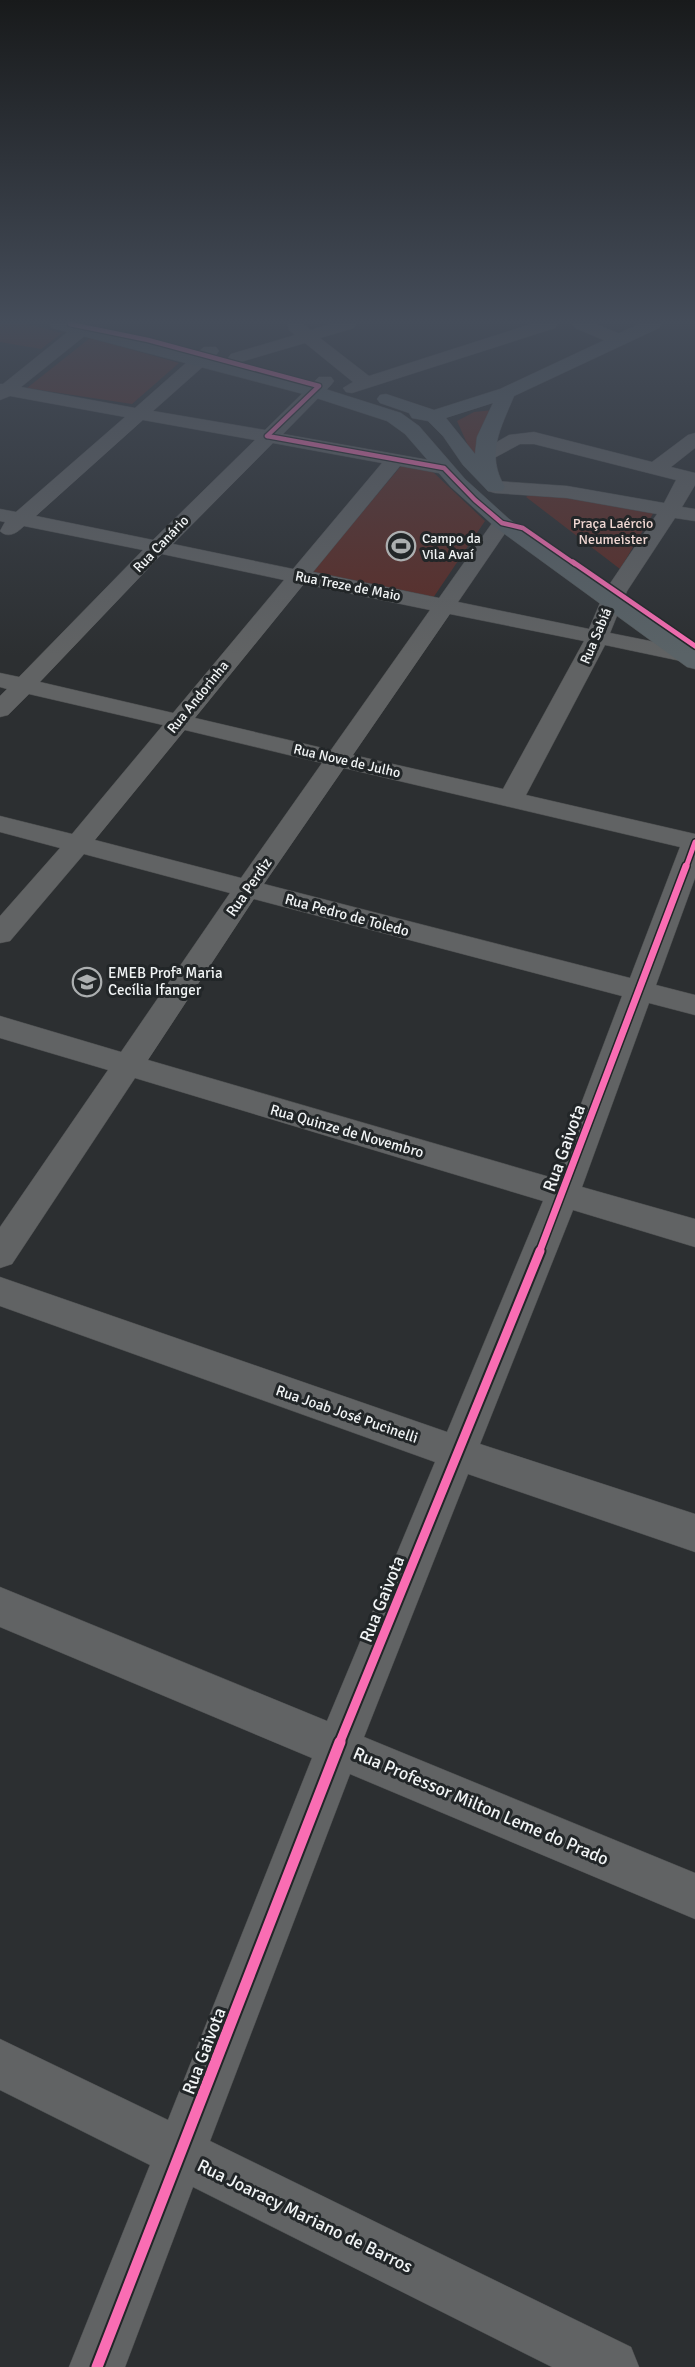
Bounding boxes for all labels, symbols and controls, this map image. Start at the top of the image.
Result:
street label: Rua Canário [130,512,192,576]
park label: Praça Laércio Neumeister [573,515,653,548]
sports icon: Campo da Vila Avaí [385,530,417,562]
place label: Campo da Vila Avaí [422,530,481,563]
street label: Rua Treze de Maio [294,567,402,605]
street label: Rua Sabiá [577,605,615,667]
street label: Rua Andorinha [164,657,232,737]
street label: Rua Nove de Julho [292,740,402,782]
street label: Rua Perdiz [222,854,276,920]
street label: Rua Pedro de Toledo [283,890,411,940]
place label: EMEB Profª Maria Cecília Ifanger [108,964,223,999]
school or university icon: EMEB Profª Maria Cecília Ifanger [71,966,103,998]
street label: Rua Quinze de Novembro [268,1100,426,1162]
street label: Rua Gaivota [538,1101,590,1195]
street label: Rua Joab José Pucinelli [274,1381,420,1447]
street label: Rua Gaivota [355,1553,409,1645]
street label: Rua Professor Milton Leme do Prado [350,1742,612,1870]
street label: Rua Gaivota [177,2004,231,2098]
street label: Rua Joaracy Mariano de Barros [194,2154,416,2278]

